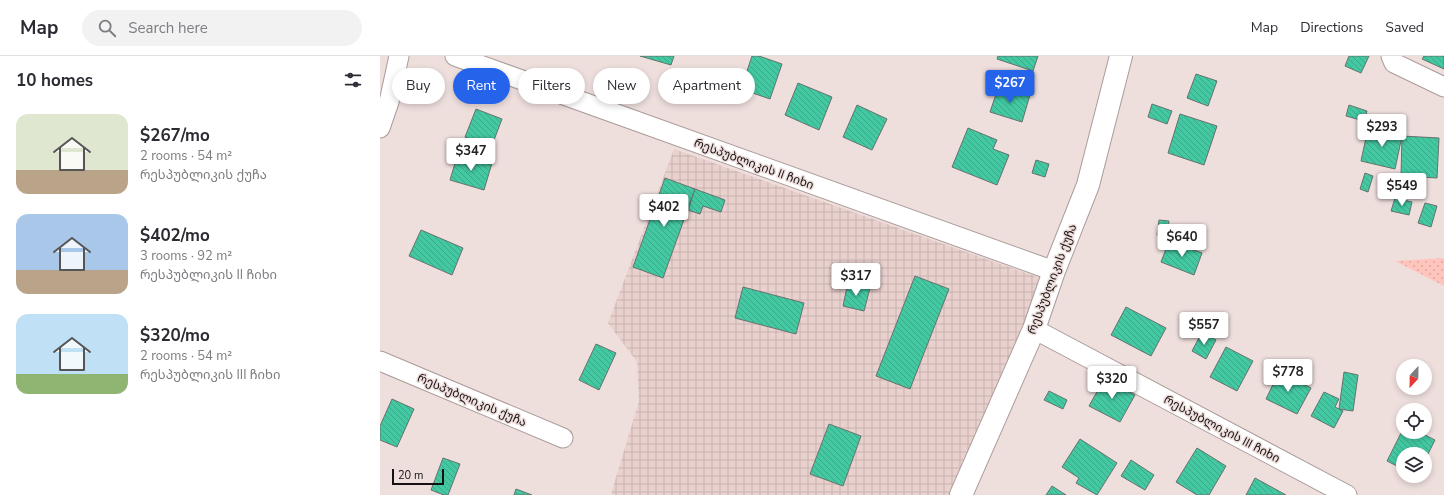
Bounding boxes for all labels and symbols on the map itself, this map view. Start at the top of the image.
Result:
pin: $267 [986,70,1034,104]
pin: $293 [1358,114,1406,148]
street label: რესპუბლიკის II ჩიხი [692,135,816,193]
pin: $347 [447,138,495,172]
pin: $549 [1378,173,1426,207]
pin: $402 [640,194,688,228]
street label: რესპუბლიკის ქუჩა [1024,221,1080,337]
pin: $640 [1158,224,1206,258]
pin: $317 [832,263,880,297]
pin: $557 [1180,312,1228,346]
pin: $778 [1264,359,1312,393]
north arrow [1396,359,1432,395]
pin: $320 [1088,366,1136,400]
street label: რესპუბლიკის ქუჩა [415,370,529,430]
street label: რესპუბლიკის III ჩიხი [1161,392,1283,467]
scale bar [392,467,444,486]

